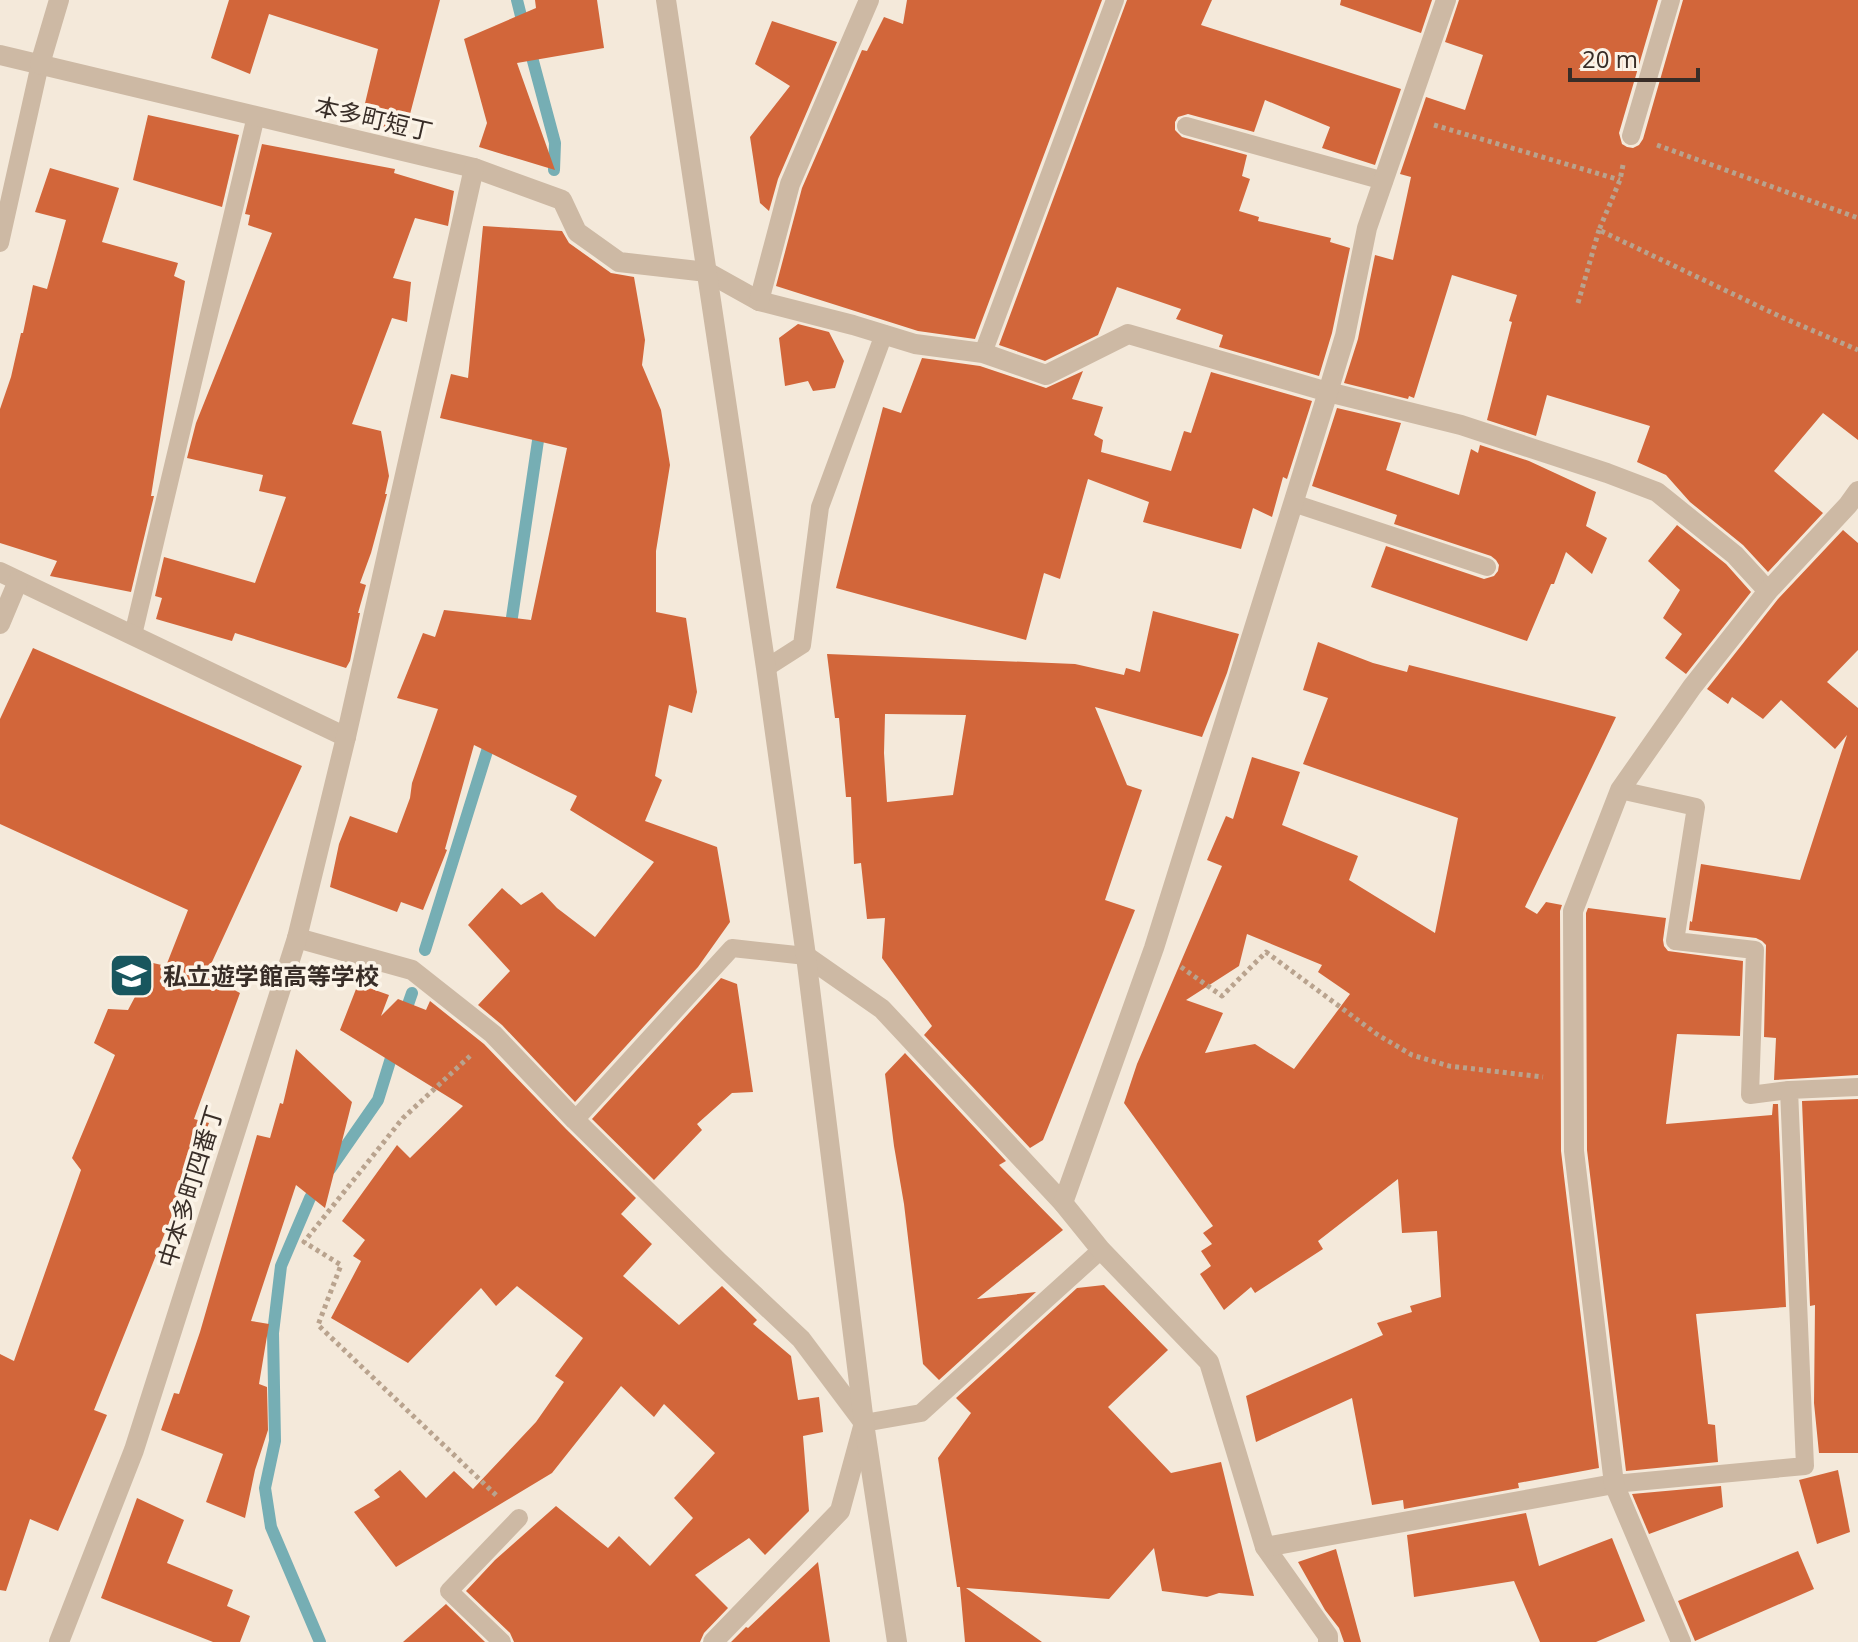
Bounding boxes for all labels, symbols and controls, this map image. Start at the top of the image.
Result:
scale bar [1570,32,1698,82]
text: 20 m [1582,42,1638,75]
street label: 本多町短丁 [312,88,436,148]
school or university icon: 私立遊学館高等学校 [108,951,156,999]
place label: 私立遊学館高等学校 [163,959,379,992]
street label: 中本多町四番丁 [150,1101,230,1271]

